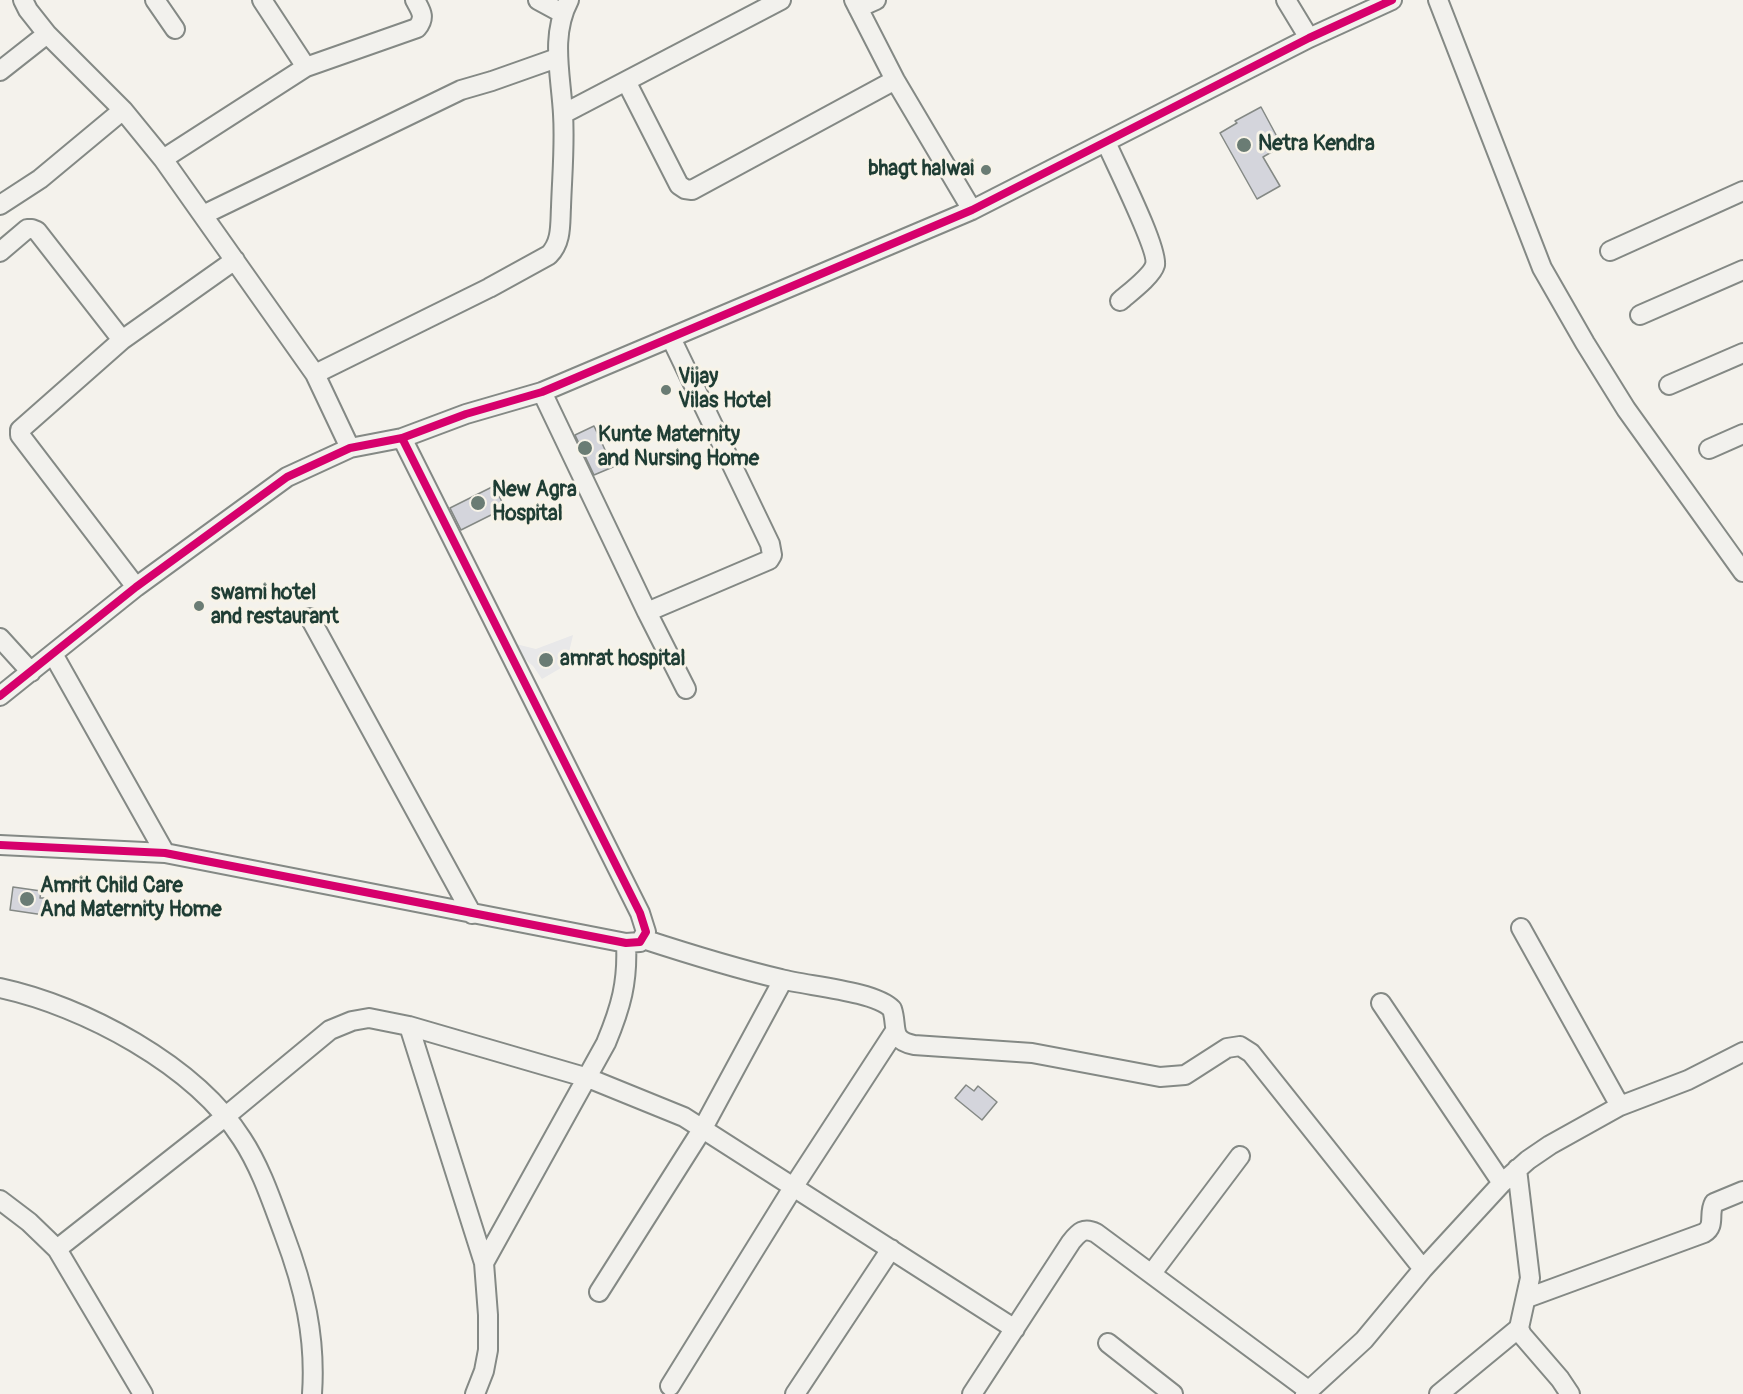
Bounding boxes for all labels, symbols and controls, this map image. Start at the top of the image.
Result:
place label: Netra Kendra [1258,132,1375,158]
marker: Netra Kendra [1235,136,1253,154]
place label: bhagt halwai [868,157,974,183]
marker: bhagt halwai [979,163,993,177]
place label: Vijay Vilas Hotel [678,365,771,415]
marker: Vijay Vilas Hotel [659,383,673,397]
place label: Kunte Maternity and Nursing Home [598,423,759,473]
marker: Kunte Maternity and Nursing Home [576,439,594,457]
place label: New Agra Hospital [492,478,577,528]
marker: New Agra Hospital [469,494,487,512]
place label: swami hotel and restaurant [211,581,339,631]
marker: swami hotel and restaurant [192,599,206,613]
place label: amrat hospital [560,647,685,673]
marker: amrat hospital [537,651,555,669]
place label: Amrit Child Care And Maternity Home [40,874,221,924]
marker: Amrit Child Care And Maternity Home [18,890,36,908]

